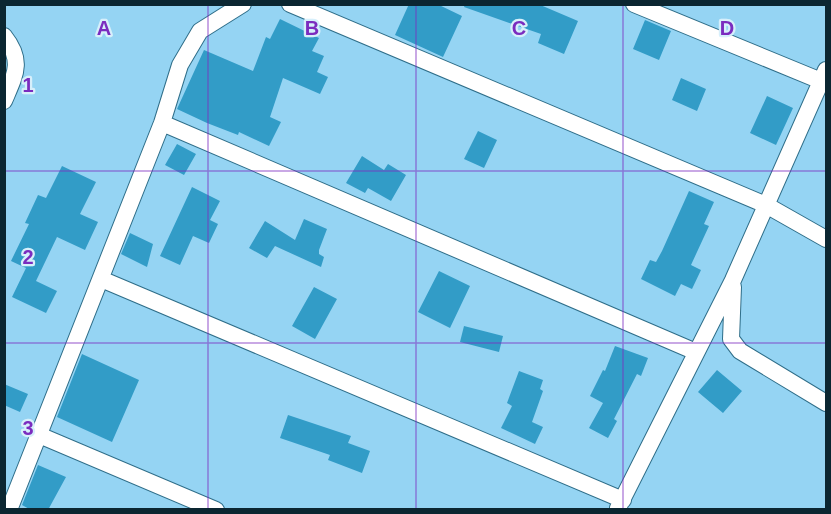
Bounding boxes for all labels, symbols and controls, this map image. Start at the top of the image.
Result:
text: A [97,17,111,39]
text: B [305,17,319,39]
text: C [512,17,526,39]
text: D [720,17,734,39]
text: 1 [22,74,34,96]
text: 2 [22,246,34,268]
text: 3 [22,417,34,439]

